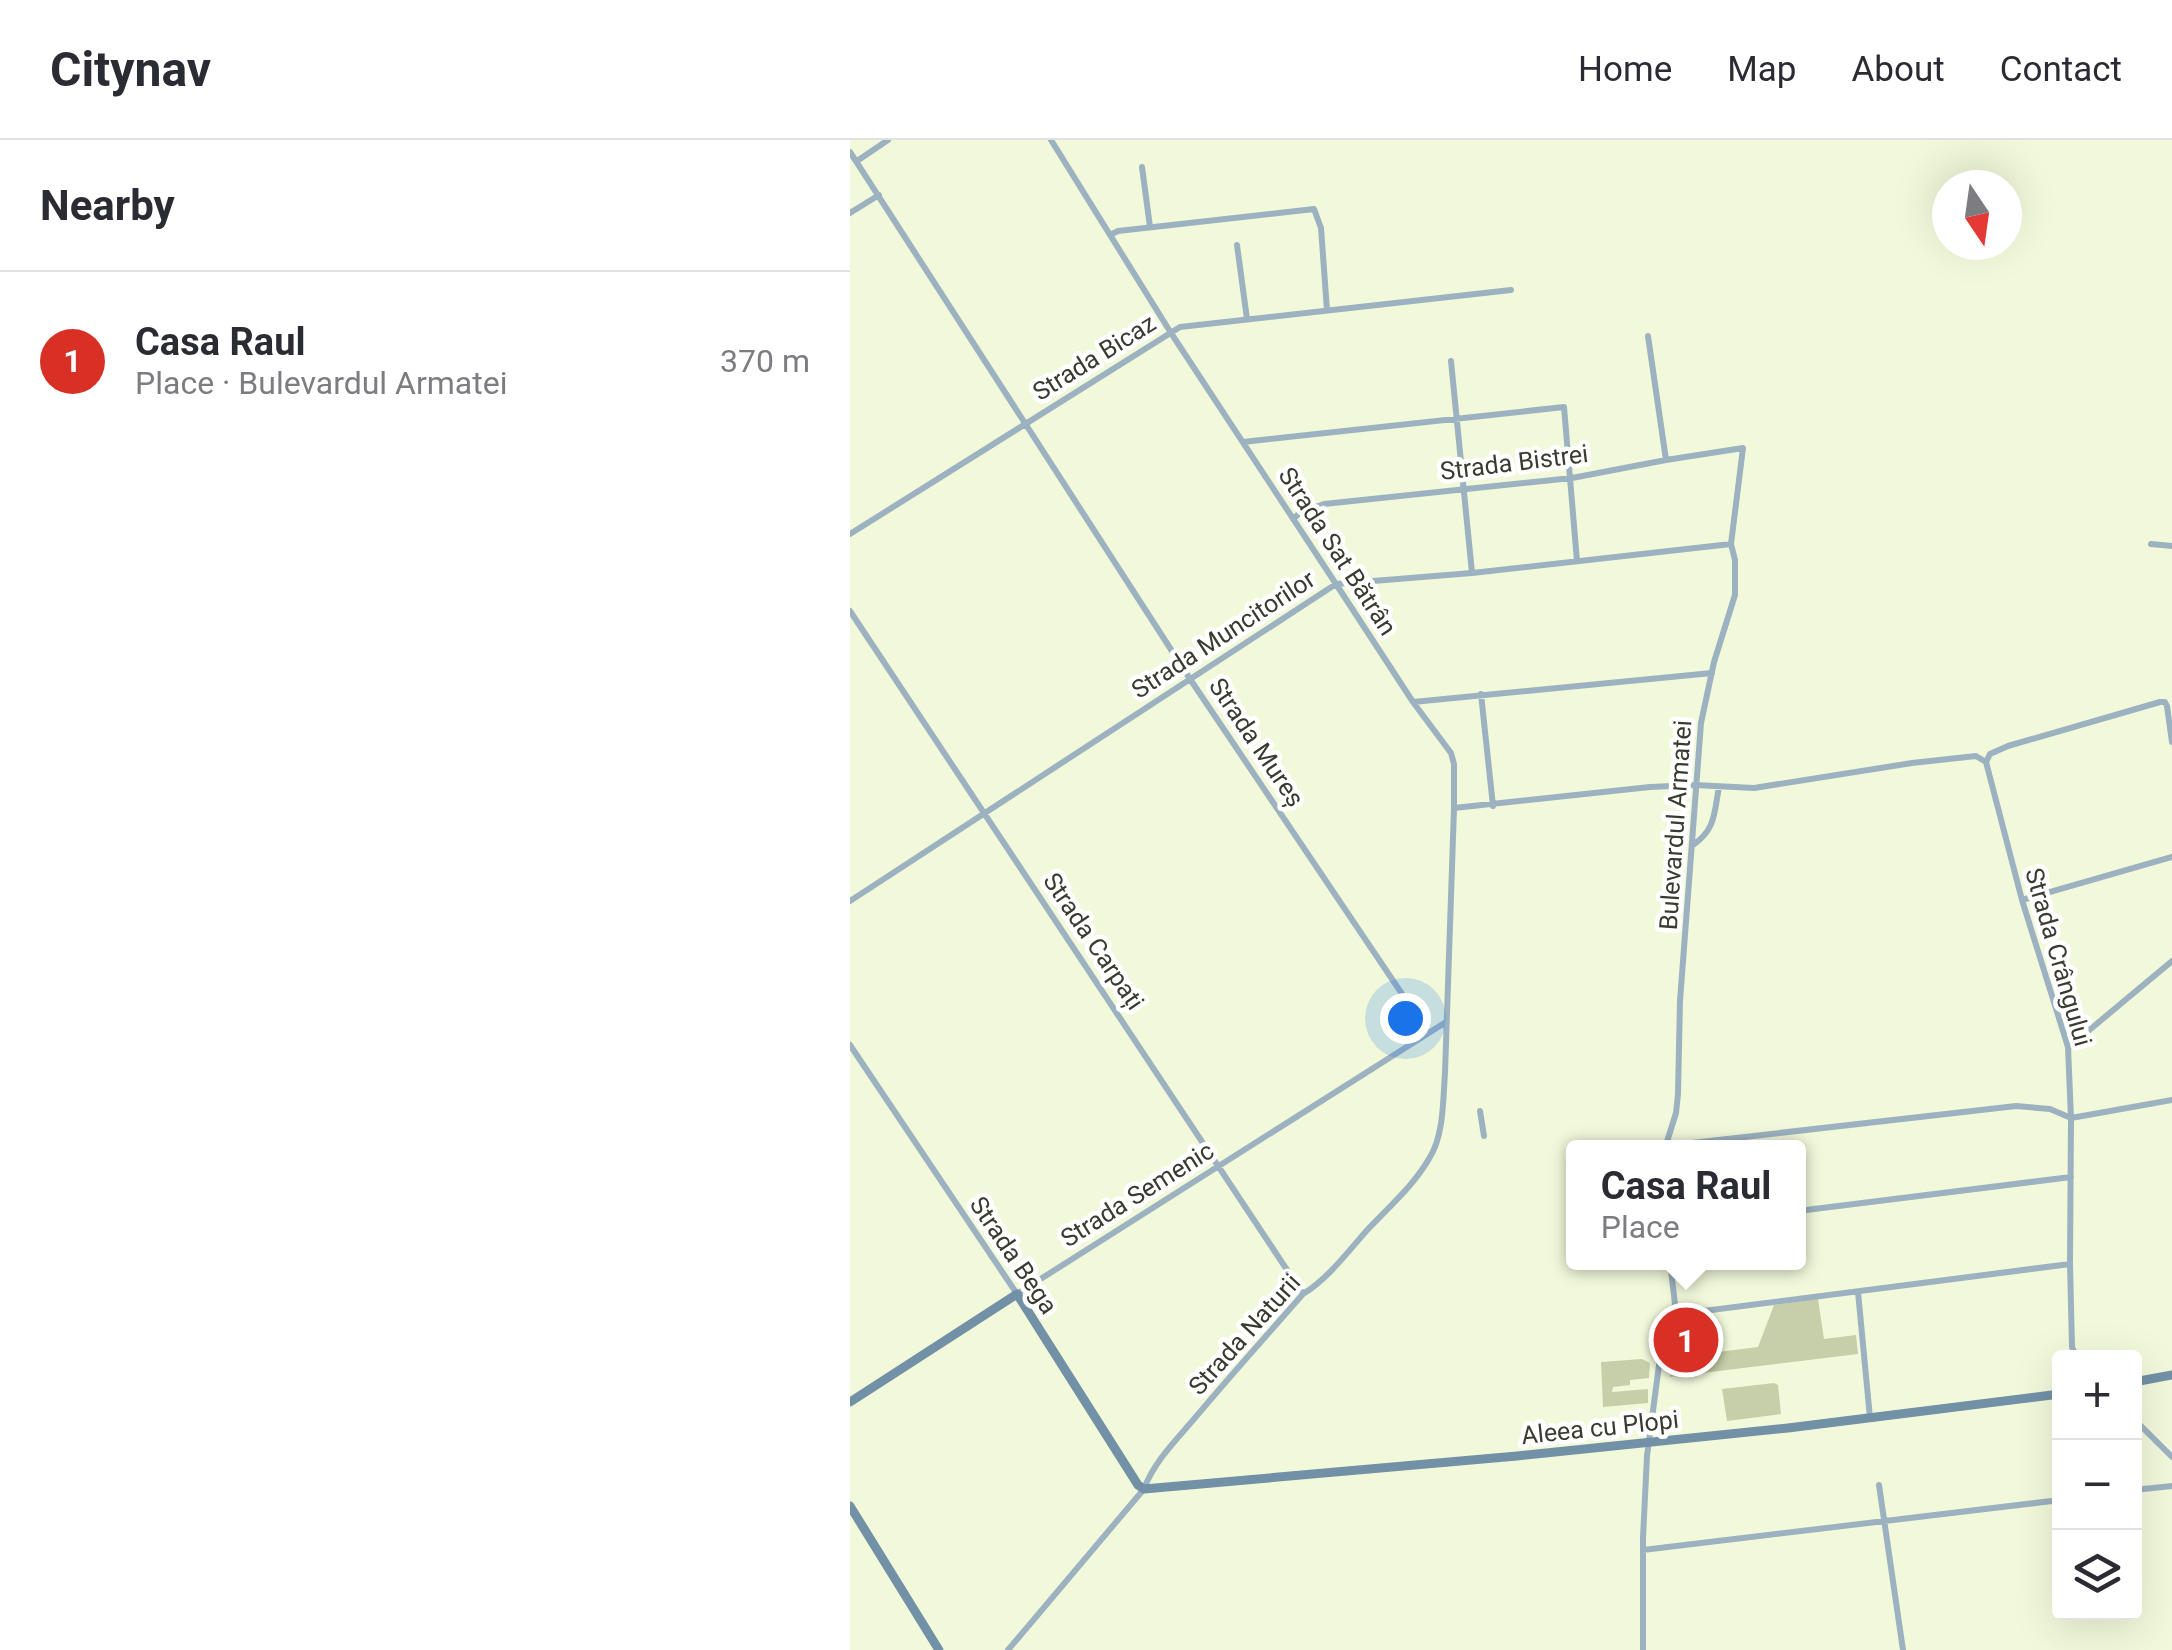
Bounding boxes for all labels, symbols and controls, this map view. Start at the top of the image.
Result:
text: Citynav [50,41,211,98]
text: Home [1578,49,1672,90]
text: Map [1727,49,1796,90]
text: About [1851,49,1945,90]
text: Contact [2000,49,2122,90]
north arrow [1932,170,2022,260]
text: Nearby [40,181,175,230]
street label: Strada Bicaz [1028,308,1161,407]
text: Casa Raul [135,320,306,364]
text: 1 [63,342,82,380]
text: 370 m [720,342,810,380]
text: Place · Bulevardul Armatei [135,364,507,402]
street label: Strada Bistrei [1438,439,1590,486]
street label: Strada Sat Bătrân [1273,462,1403,641]
street label: Strada Muncitorilor [1126,564,1321,704]
street label: Strada Mureș [1202,673,1310,813]
street label: Bulevardul Armatei [1654,719,1697,931]
street label: Strada Crângului [2019,865,2098,1050]
street label: Strada Carpați [1036,867,1150,1016]
your location [1380,993,1431,1044]
street label: Strada Semenic [1055,1136,1219,1253]
popup [1566,1140,1806,1270]
text: Casa Raul [1601,1164,1771,1208]
street label: Strada Bega [964,1191,1063,1319]
text: Place [1601,1208,1680,1246]
street label: Strada Naturii [1183,1268,1306,1401]
pin: 1 [1654,1302,1718,1378]
map controls [2052,1350,2142,1620]
button: + [2052,1350,2142,1440]
street label: Aleea cu Plopi [1520,1405,1680,1450]
button: − [2052,1440,2142,1530]
button: layers [2052,1530,2142,1620]

